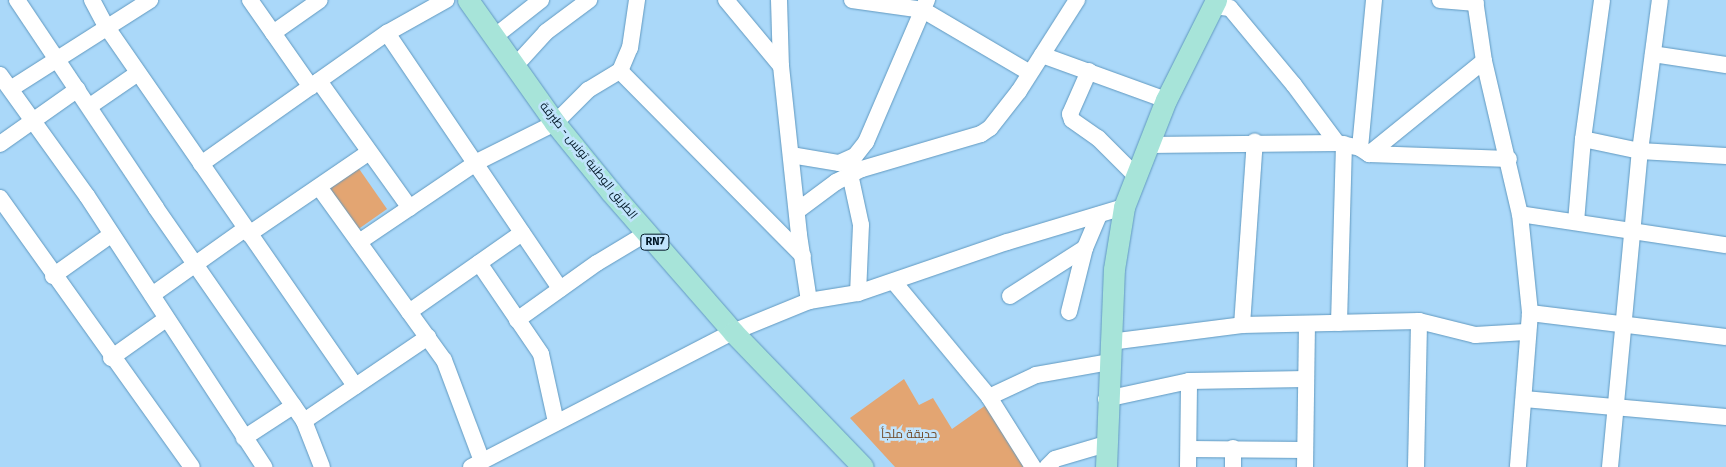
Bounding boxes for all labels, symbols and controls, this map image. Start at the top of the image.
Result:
street label: الطريق الوطنية تونس - طبرقة [536,100,640,222]
road number: RN7 [640,233,670,250]
park label: حديقة ملجأ [881,428,937,442]

